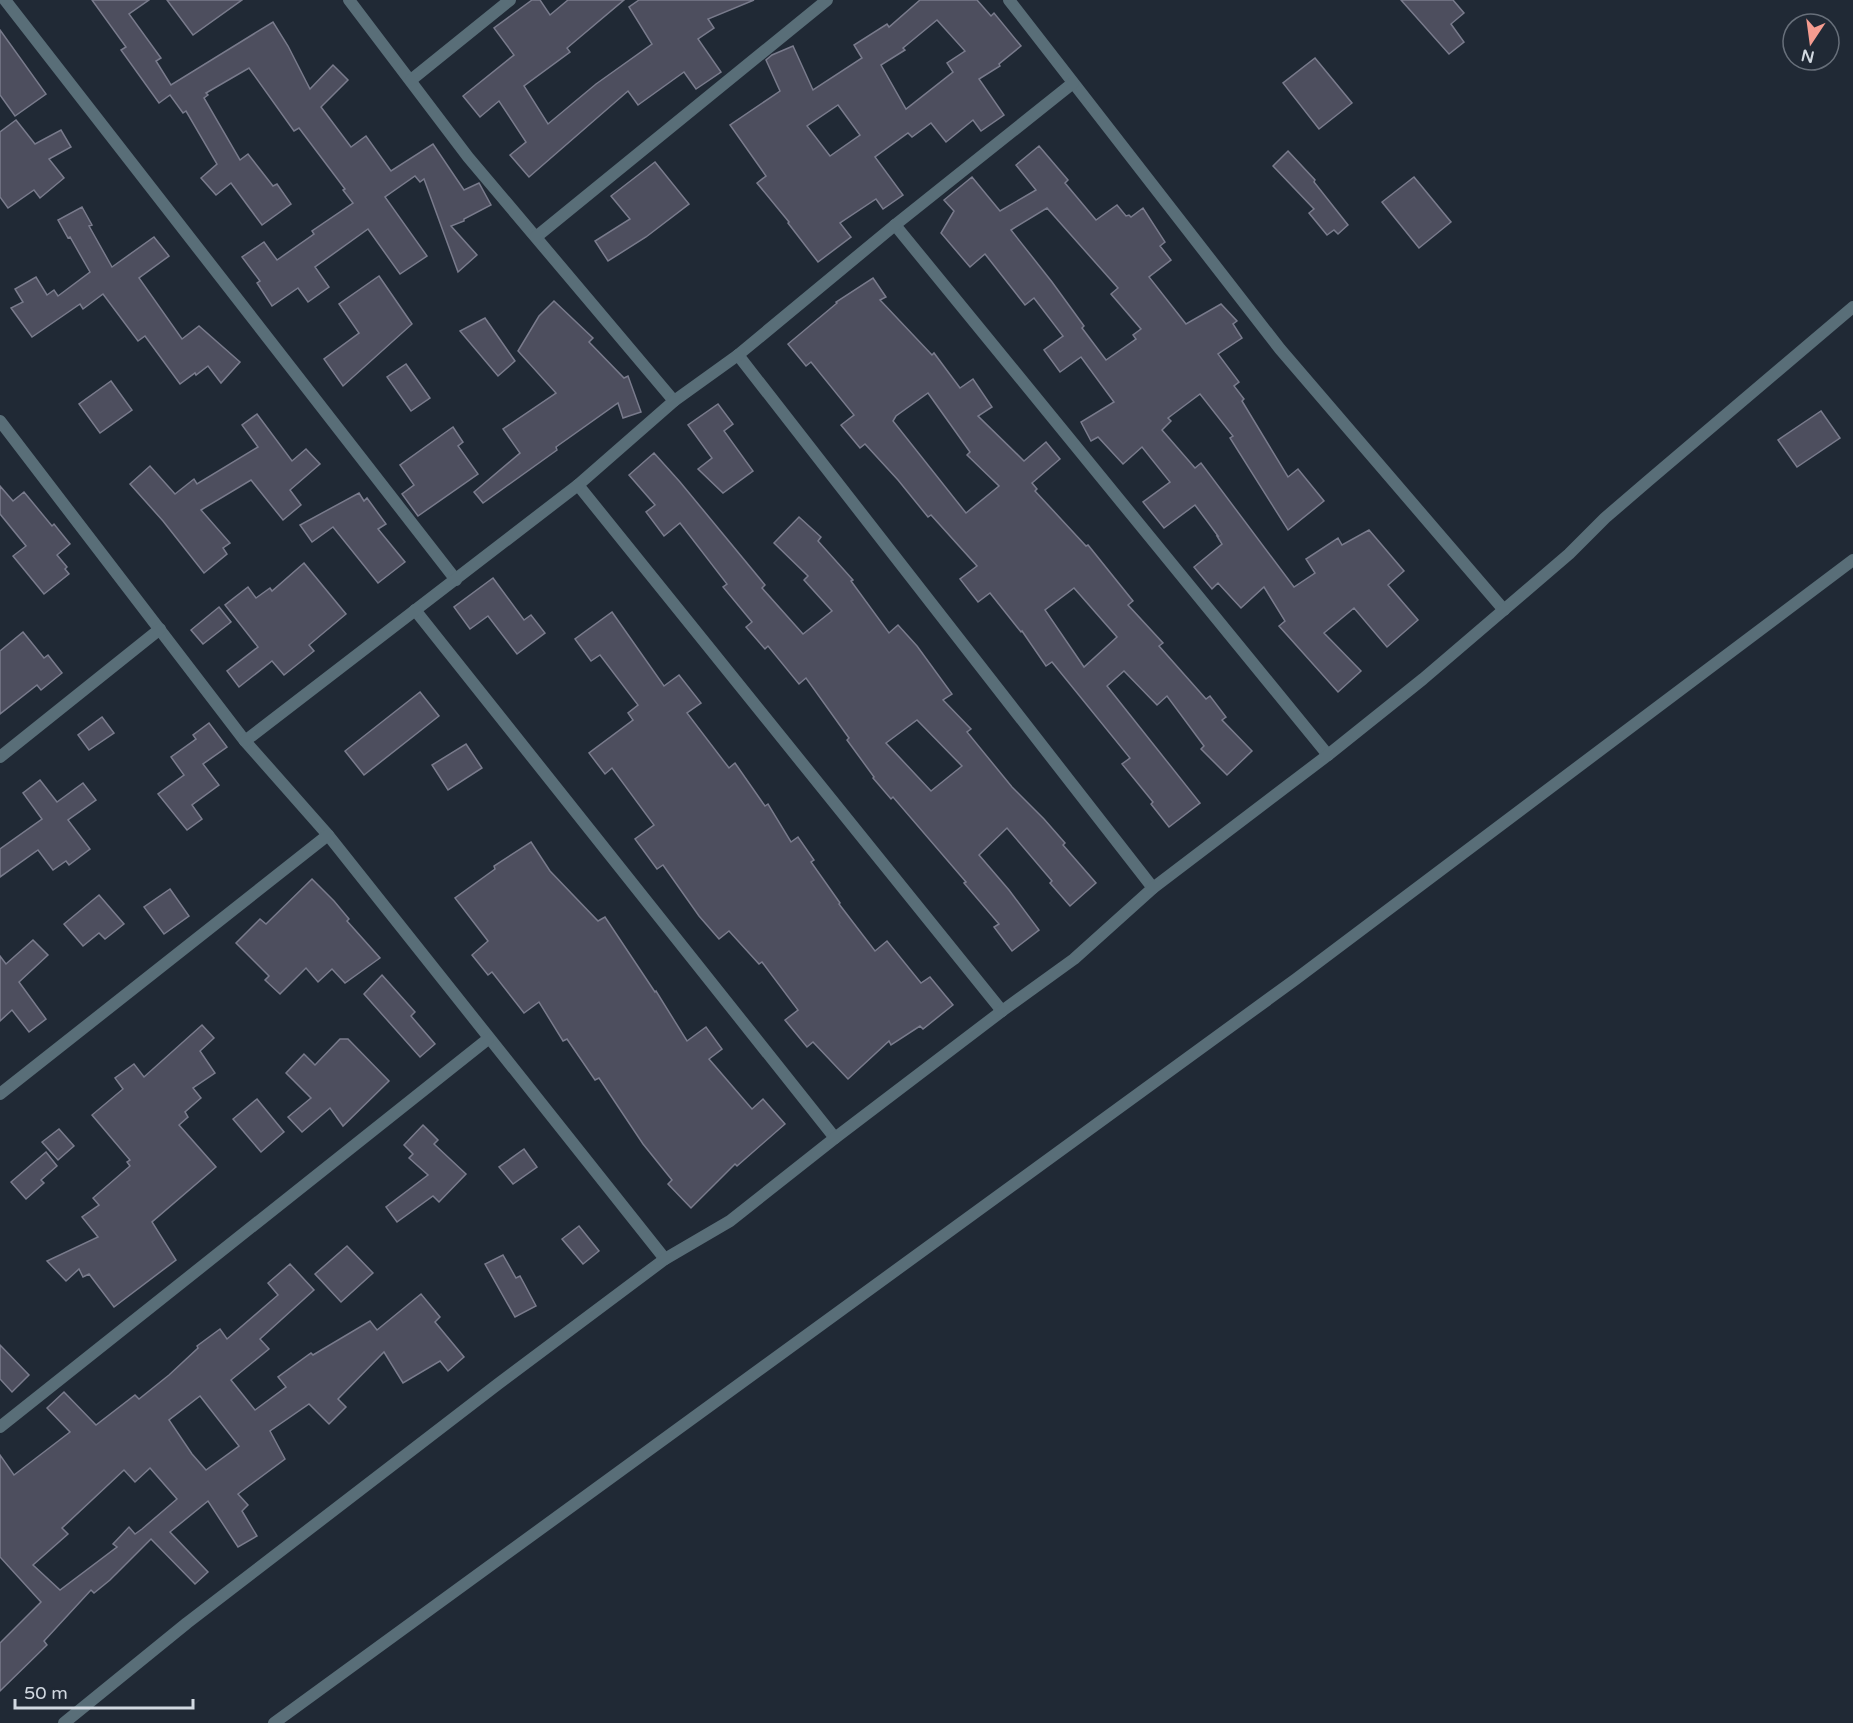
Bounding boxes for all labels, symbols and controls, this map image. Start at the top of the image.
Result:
north arrow [1781,12,1841,72]
text: N [1799,44,1816,67]
scale bar [15,1672,194,1710]
text: 50 m [24,1682,68,1704]

